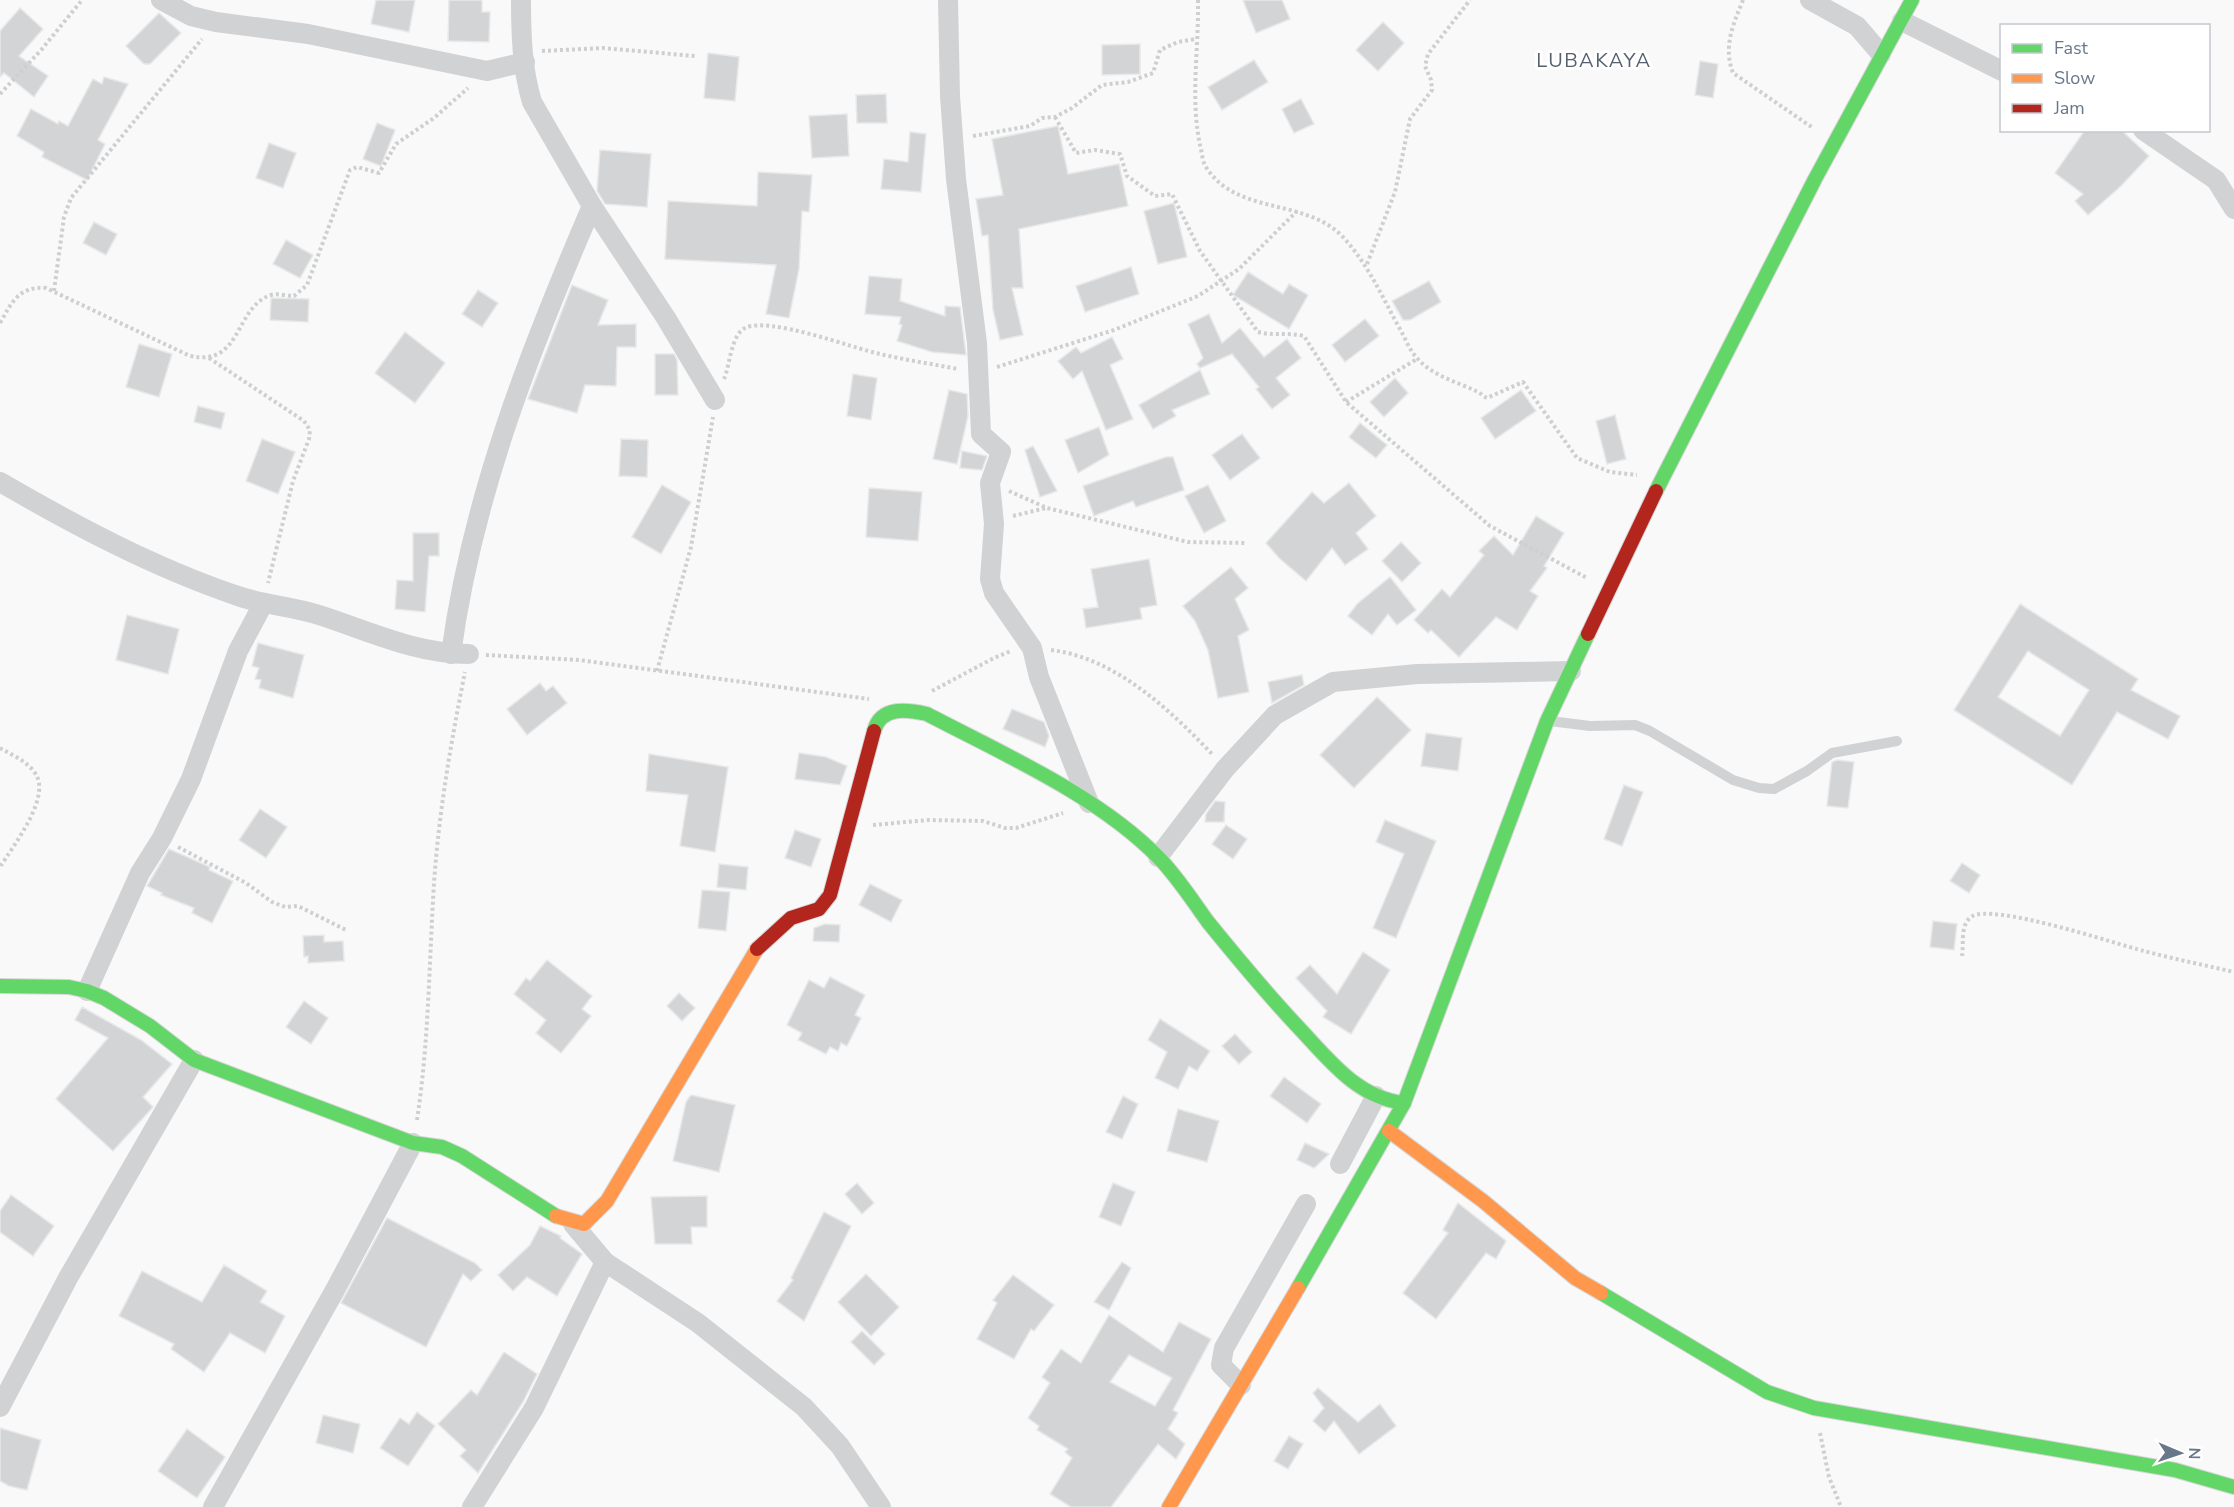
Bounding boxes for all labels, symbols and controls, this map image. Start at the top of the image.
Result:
legend [2000,24,2210,132]
text: Fast [2054,36,2089,60]
district label: LUBAKAYA [1536,47,1652,74]
text: Slow [2054,66,2095,90]
text: Jam [2053,96,2085,120]
north arrow [2150,1423,2210,1483]
text: N [2183,1447,2205,1460]

